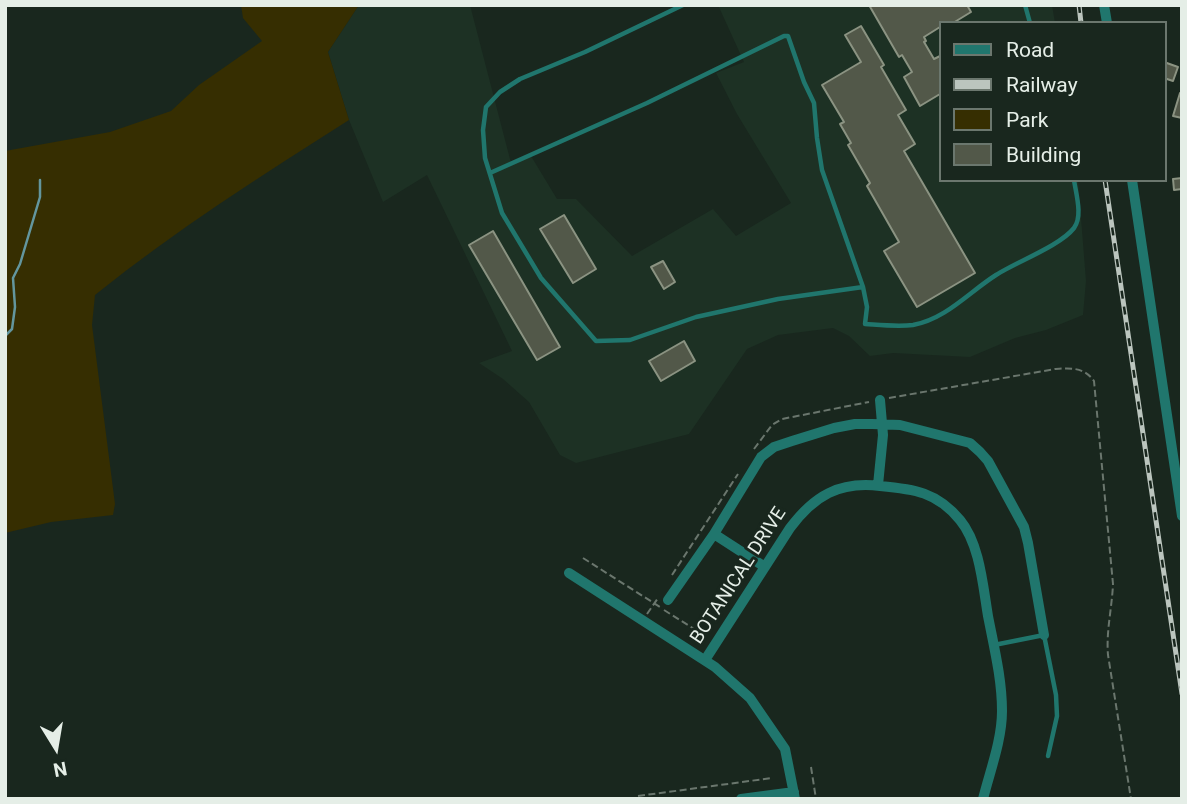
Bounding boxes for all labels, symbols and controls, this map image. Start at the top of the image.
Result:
legend [939,21,1166,182]
text: Road [1006,38,1054,62]
text: Railway [1006,73,1078,97]
text: Park [1006,108,1048,132]
text: Building [1006,143,1081,167]
street label: BOTANICAL DRIVE [686,503,792,649]
north arrow [21,713,91,783]
text: N [51,757,69,782]

